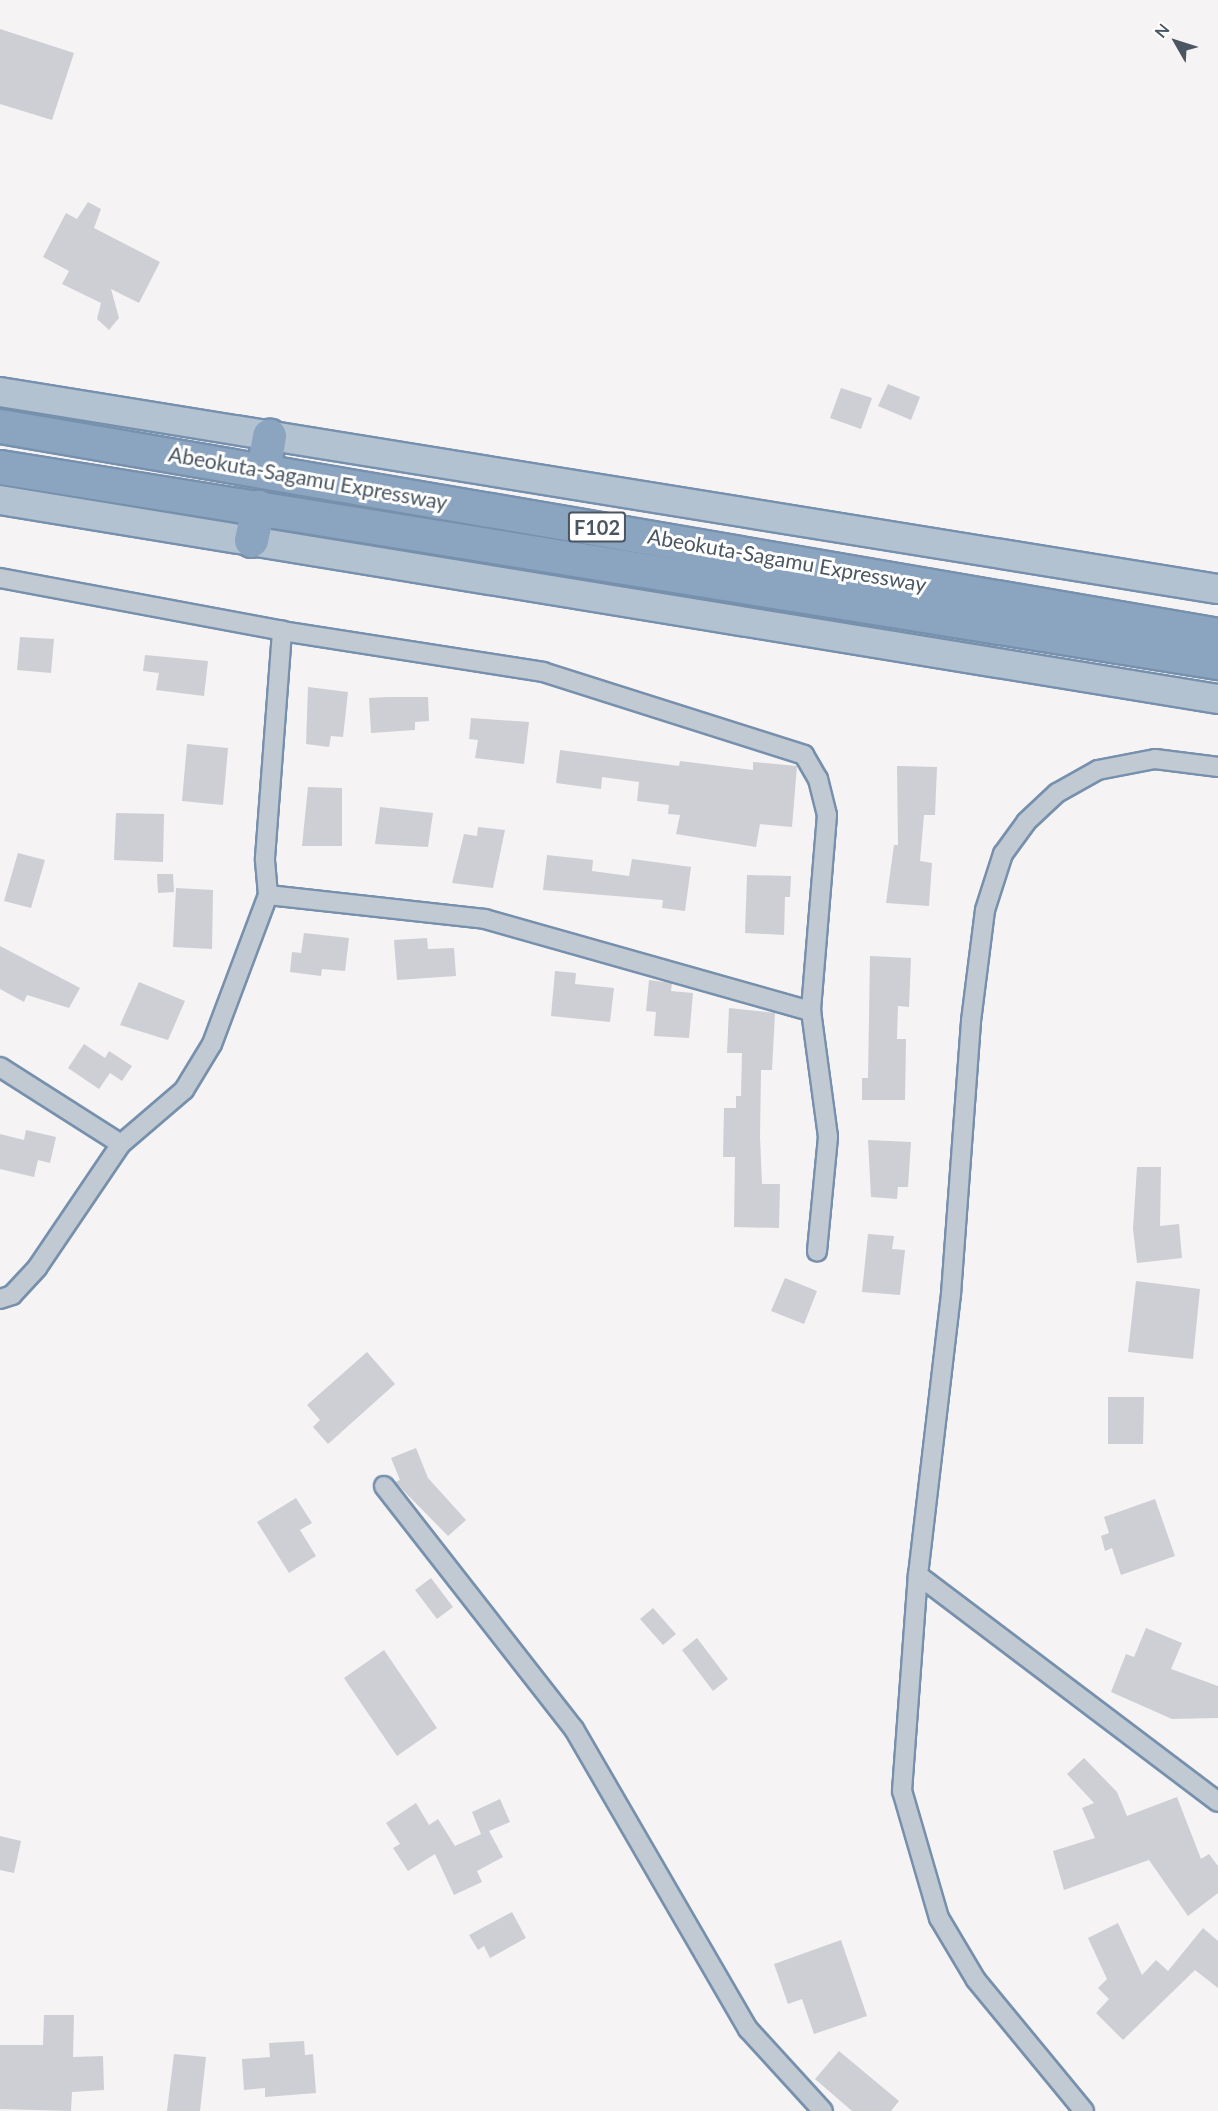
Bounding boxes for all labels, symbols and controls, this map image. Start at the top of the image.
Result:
north arrow [1146,12,1206,72]
text: N [1150,20,1173,41]
street label: Abeokuta-Sagamu Expressway [167,441,449,515]
road number: F102 [567,510,627,544]
street label: Abeokuta-Sagamu Expressway [646,523,928,597]

